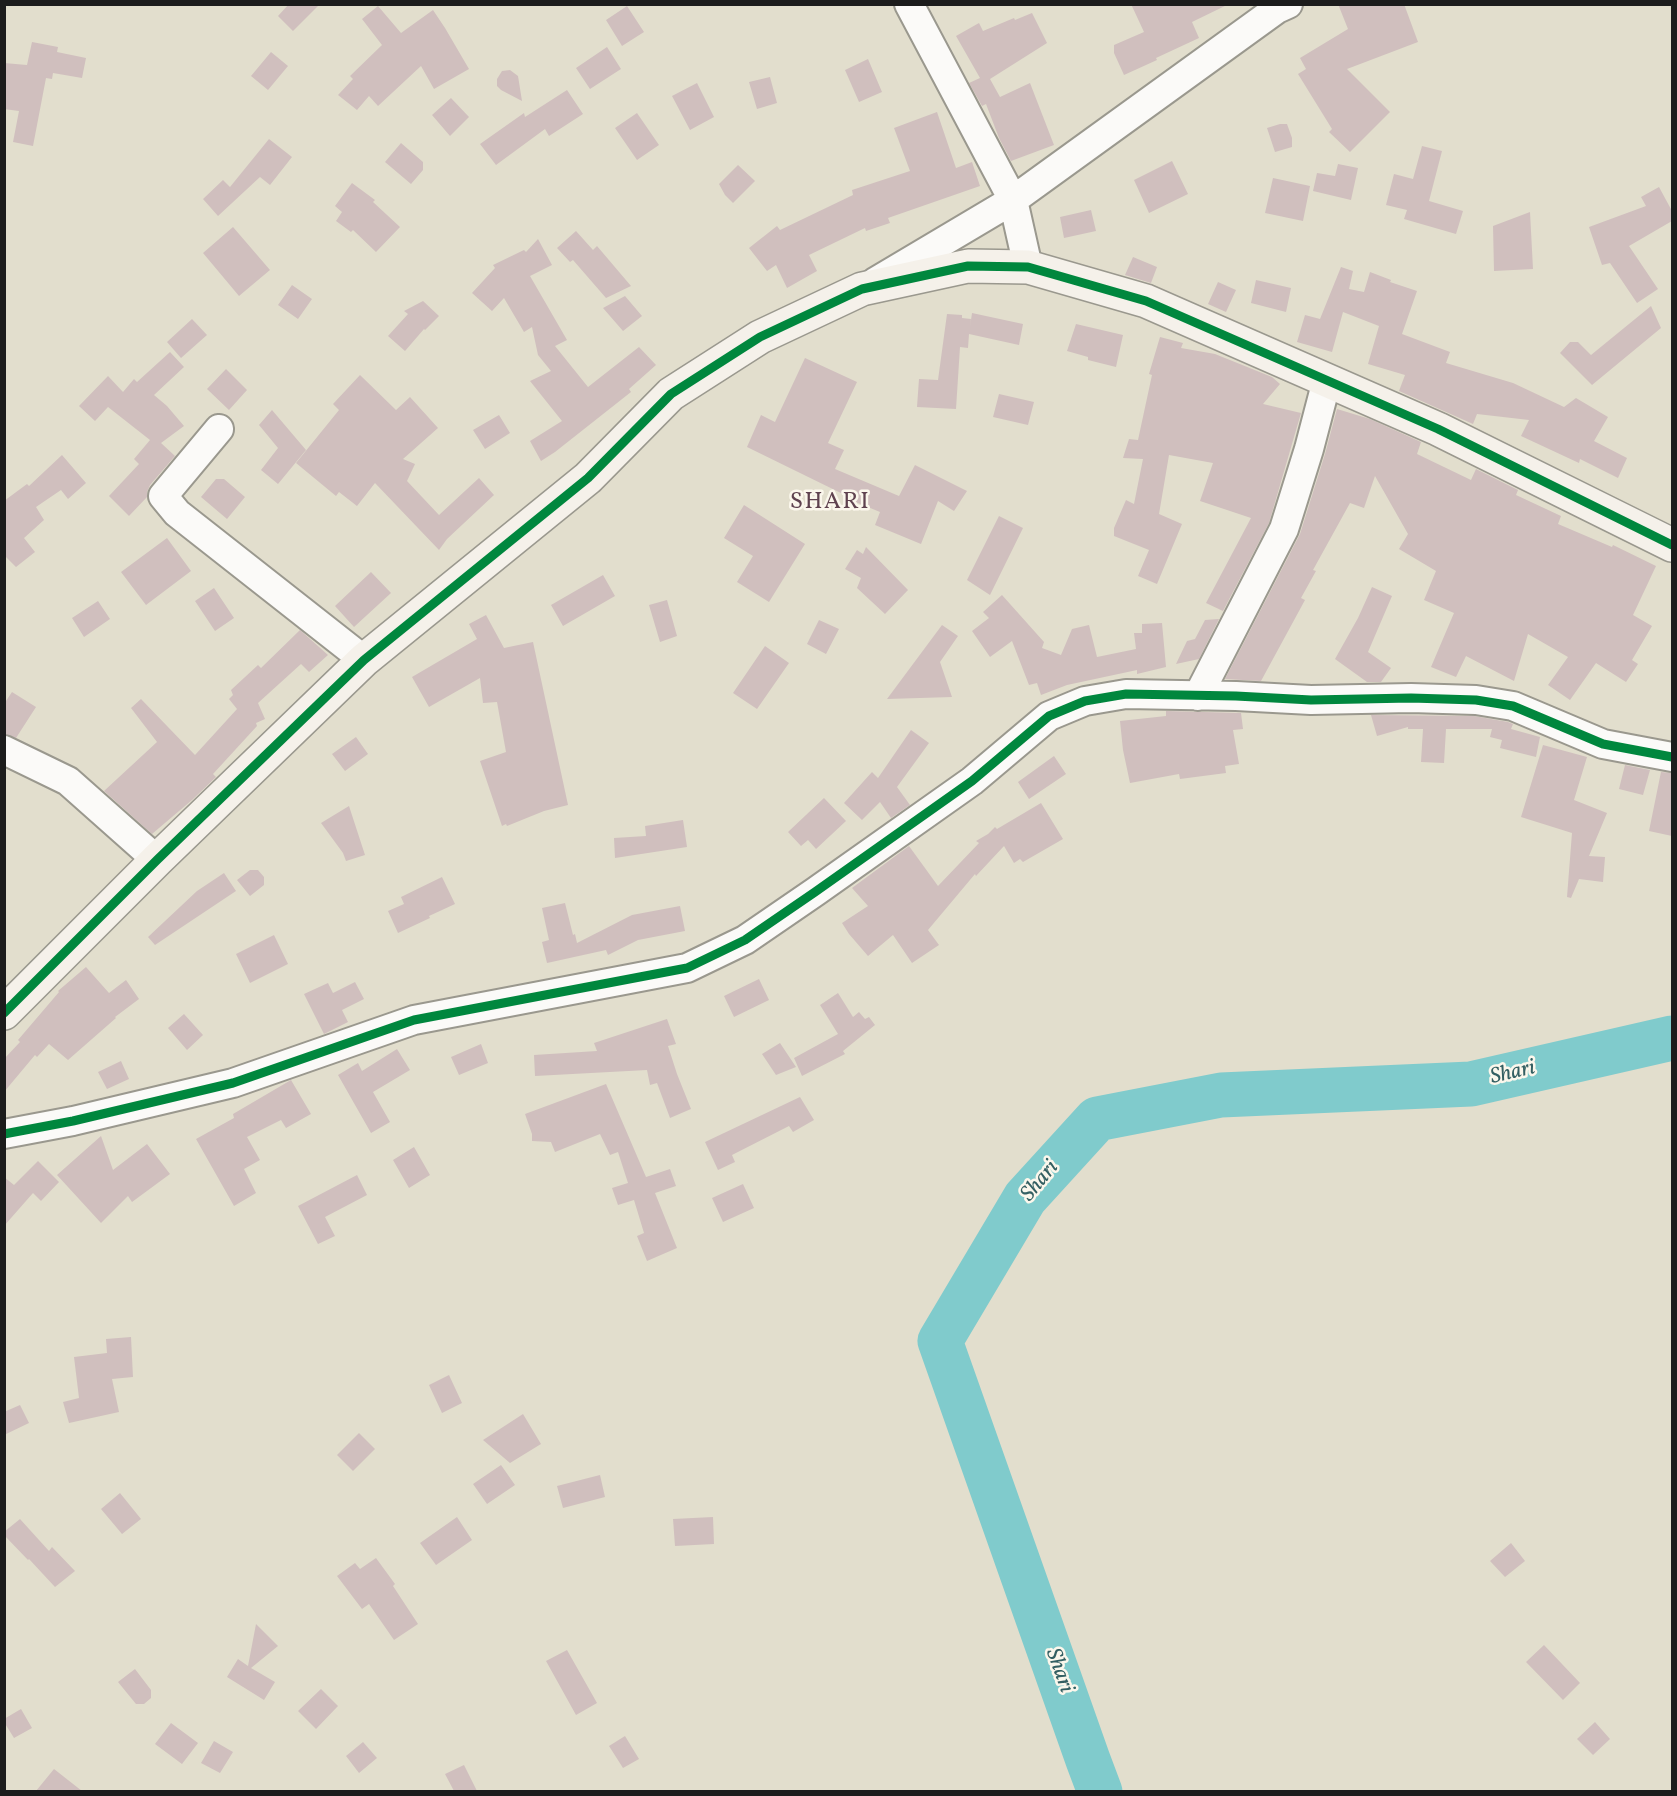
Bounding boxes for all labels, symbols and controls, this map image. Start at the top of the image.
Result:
district label: SHARI [790,490,870,518]
water label: Shari [1488,1056,1538,1092]
water label: Shari [1016,1156,1066,1208]
water label: Shari [1038,1645,1078,1697]

